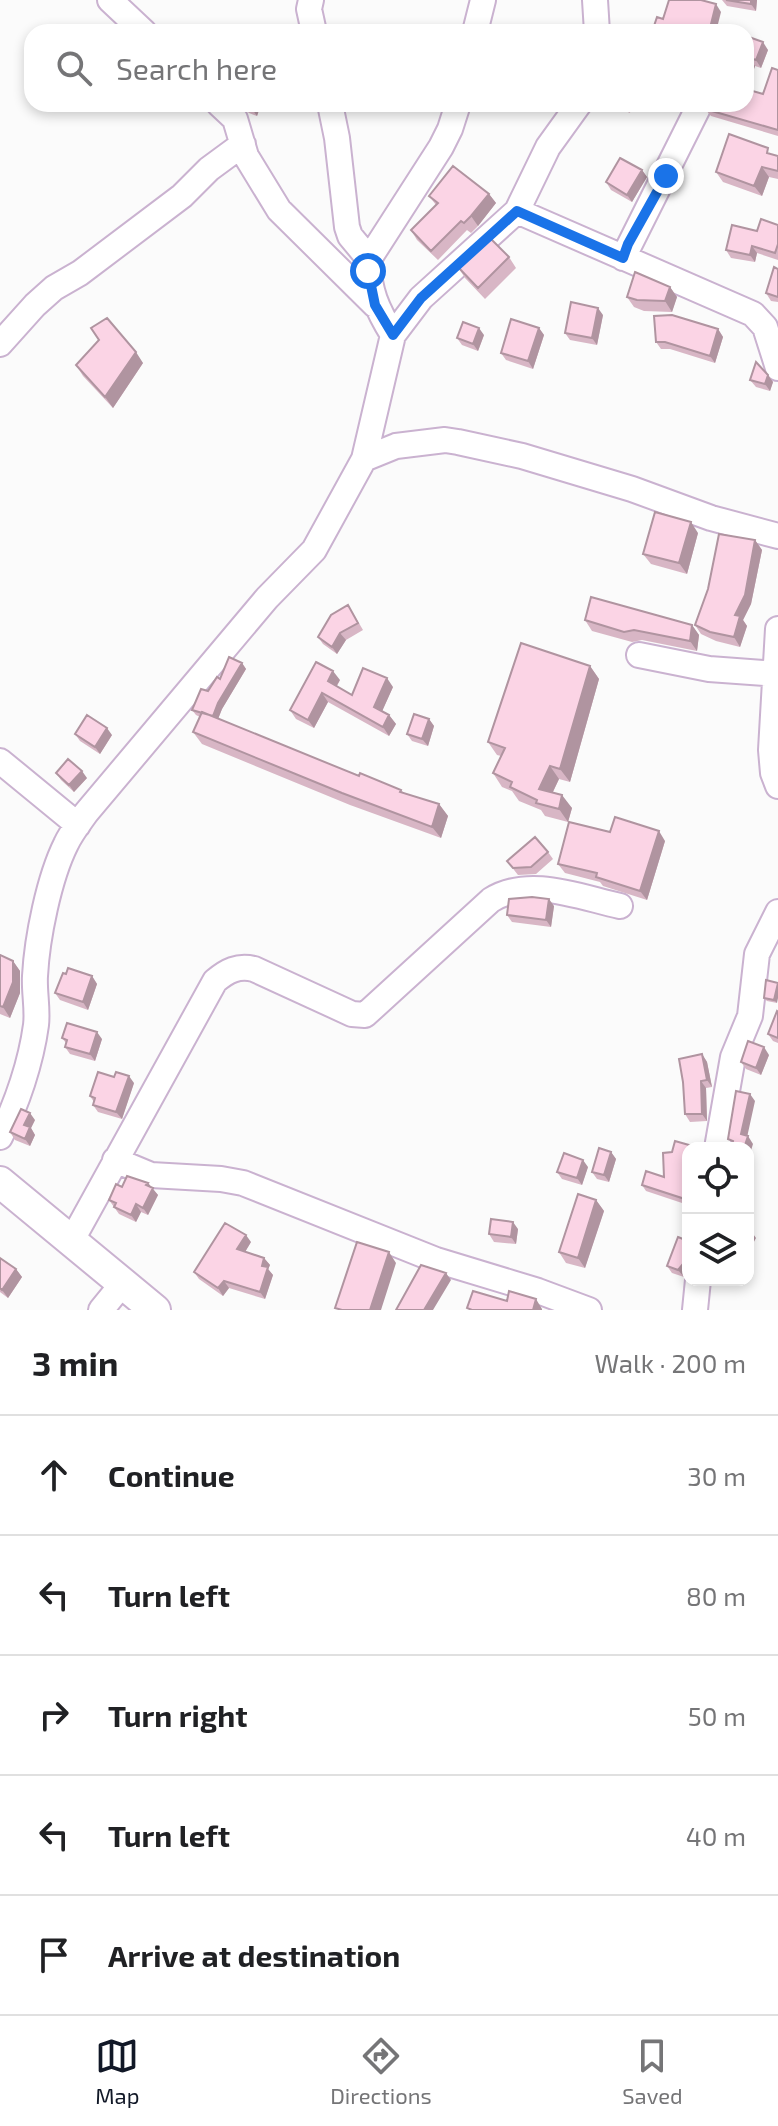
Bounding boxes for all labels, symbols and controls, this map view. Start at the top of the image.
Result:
search box [24,24,754,112]
icon: search [52,46,96,90]
text: Search here [116,50,277,86]
route end [648,158,684,194]
route start [350,253,386,289]
map controls [682,1142,754,1286]
button: locate [682,1142,754,1214]
button: layers [682,1214,754,1286]
text: 3 min [32,1342,118,1383]
text: Walk · 200 m [594,1347,746,1378]
icon: ahead [32,1453,76,1497]
text: Continue [108,1457,235,1493]
text: 30 m [687,1460,746,1491]
icon: left [32,1573,76,1617]
text: Turn left [108,1577,230,1613]
text: 80 m [686,1580,746,1611]
icon: right [32,1693,76,1737]
text: Turn right [108,1697,248,1733]
text: 50 m [688,1700,746,1731]
icon: left [32,1813,76,1857]
text: Turn left [108,1817,230,1853]
text: 40 m [686,1820,746,1851]
icon: arrive [32,1933,76,1977]
text: Arrive at destination [108,1937,400,1973]
tab: Map [95,2034,139,2108]
tab: Directions [330,2034,432,2108]
tab: Saved [622,2034,683,2108]

